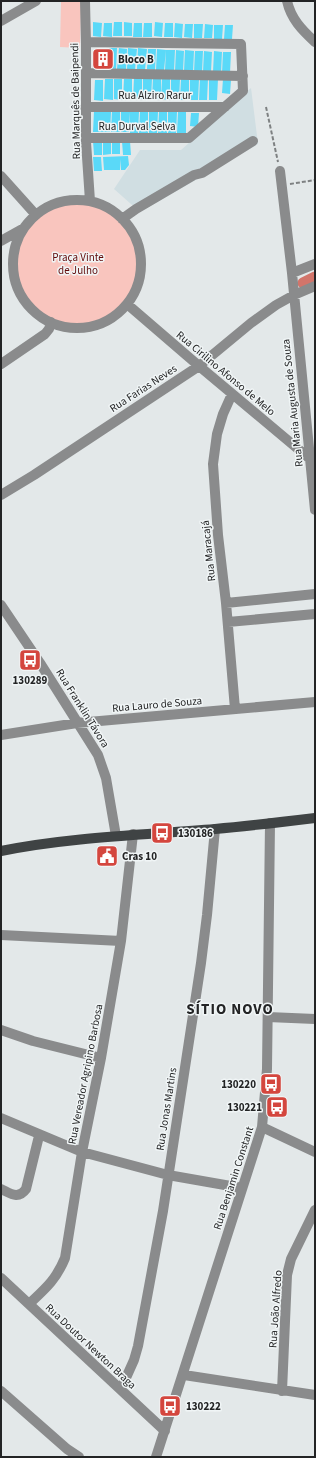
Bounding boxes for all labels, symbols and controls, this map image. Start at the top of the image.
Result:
street label: Rua Marquês de Baipendi [67,43,84,159]
building icon: Bloco B [90,46,116,72]
place label: Bloco B [118,52,154,67]
street label: Rua Alziro Rarur [118,88,192,103]
street label: Rua Durval Selva [99,119,175,134]
park label: Praça Vinte de Julho [52,250,104,278]
street label: Rua Cirilino Afonso de Melo [173,327,278,419]
street label: Rua Maria Augusta de Souza [278,338,307,468]
street label: Rua Farias Neves [107,361,180,416]
street label: Rua Maracajá [198,520,219,582]
bus stop icon: 130289 [17,647,43,673]
street label: Rua Franklin Távora [52,666,113,751]
place label: 130289 [13,673,48,688]
street label: Rua Lauro de Souza [111,693,203,716]
bus stop icon: 130186 [149,820,175,846]
place label: 130186 [178,826,213,841]
public building icon: Cras 10 [94,843,120,869]
place label: Cras 10 [122,849,157,864]
district label: SÍTIO NOVO [186,999,274,1020]
street label: Rua Vereador Agripino Barbosa [65,1003,106,1146]
street label: Rua Jonas Martins [153,1066,181,1152]
bus stop icon: 130220 [258,1071,284,1097]
place label: 130220 [221,1077,256,1092]
bus stop icon: 130221 [264,1094,290,1120]
place label: 130221 [227,1100,262,1115]
street label: Rua Benjamin Constant [210,1124,257,1232]
street label: Rua João Alfredo [265,1270,286,1348]
street label: Rua Doutor Newton Braga [42,1300,139,1392]
bus stop icon: 130222 [157,1393,183,1419]
place label: 130222 [186,1399,221,1414]

